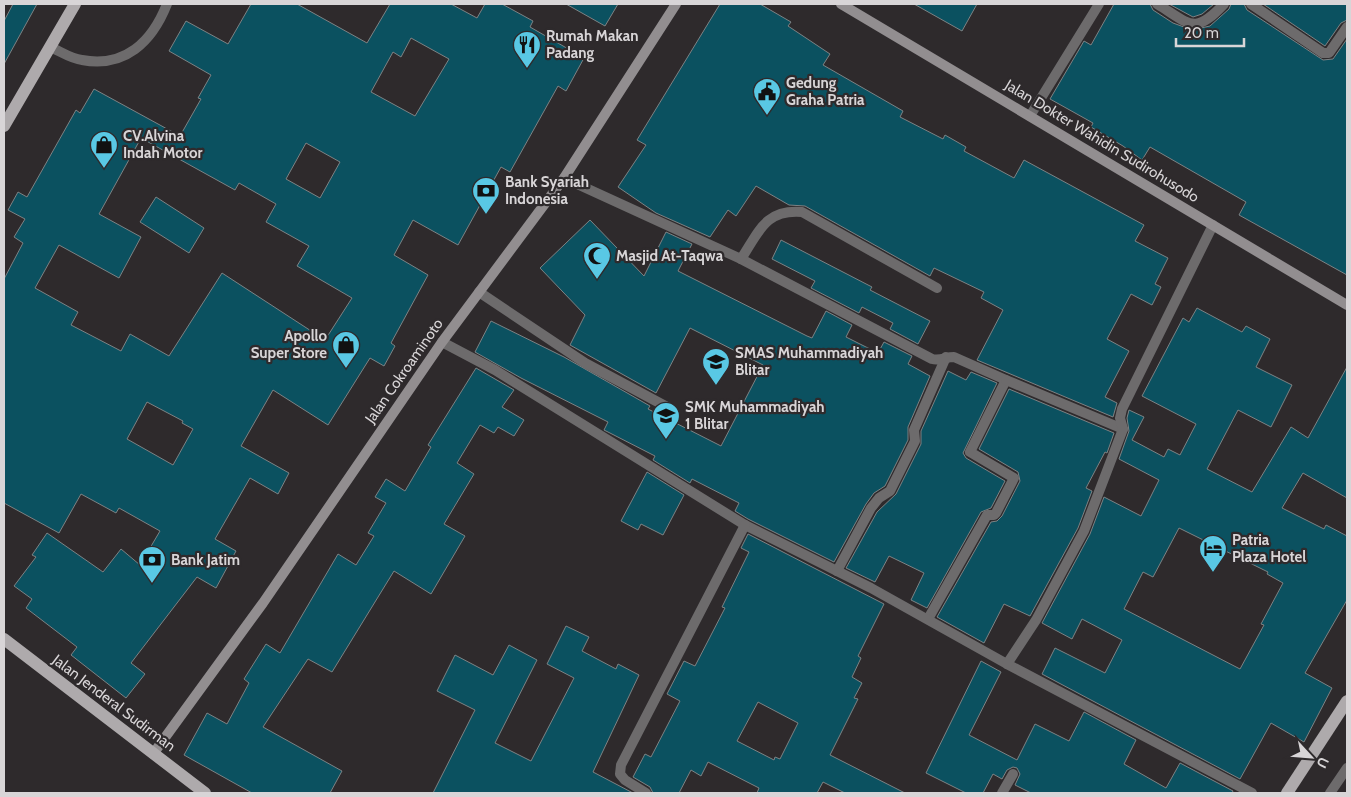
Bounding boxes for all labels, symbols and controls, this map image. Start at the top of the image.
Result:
scale bar [1176,15,1244,47]
text: 20 m [1184,24,1219,42]
place label: Rumah Makan Padang [546,27,638,62]
restaurant icon: Rumah Makan Padang [512,30,542,69]
place label: Gedung Graha Patria [786,74,865,109]
street label: Jalan Dokter Wahidin Sudirohusodo [1001,75,1202,206]
public building icon: Gedung Graha Patria [752,77,782,116]
place label: CV.Alvina Indah Motor [123,127,203,162]
shop icon: CV.Alvina Indah Motor [89,130,119,169]
place label: Bank Syariah Indonesia [505,173,589,208]
bank icon: Bank Syariah Indonesia [471,176,501,215]
mosque icon: Masjid At-Taqwa [582,241,612,280]
place label: Masjid At-Taqwa [616,247,724,265]
street label: Jalan Cokroaminoto [361,315,447,428]
place label: Apollo Super Store [251,327,327,362]
shop icon: Apollo Super Store [331,330,361,369]
place label: SMAS Muhammadiyah Blitar [735,344,883,379]
school or university icon: SMAS Muhammadiyah Blitar [701,347,731,386]
place label: SMK Muhammadiyah 1 Blitar [685,398,825,433]
school or university icon: SMK Muhammadiyah 1 Blitar [651,401,681,440]
place label: Patria Plaza Hotel [1232,531,1306,566]
hotel icon: Patria Plaza Hotel [1198,534,1228,573]
bank icon: Bank Jatim [137,545,167,584]
place label: Bank Jatim [171,551,240,569]
street label: Jalan Jenderal Sudirman [48,650,179,755]
north arrow [1286,732,1336,782]
text: U [1312,754,1333,771]

